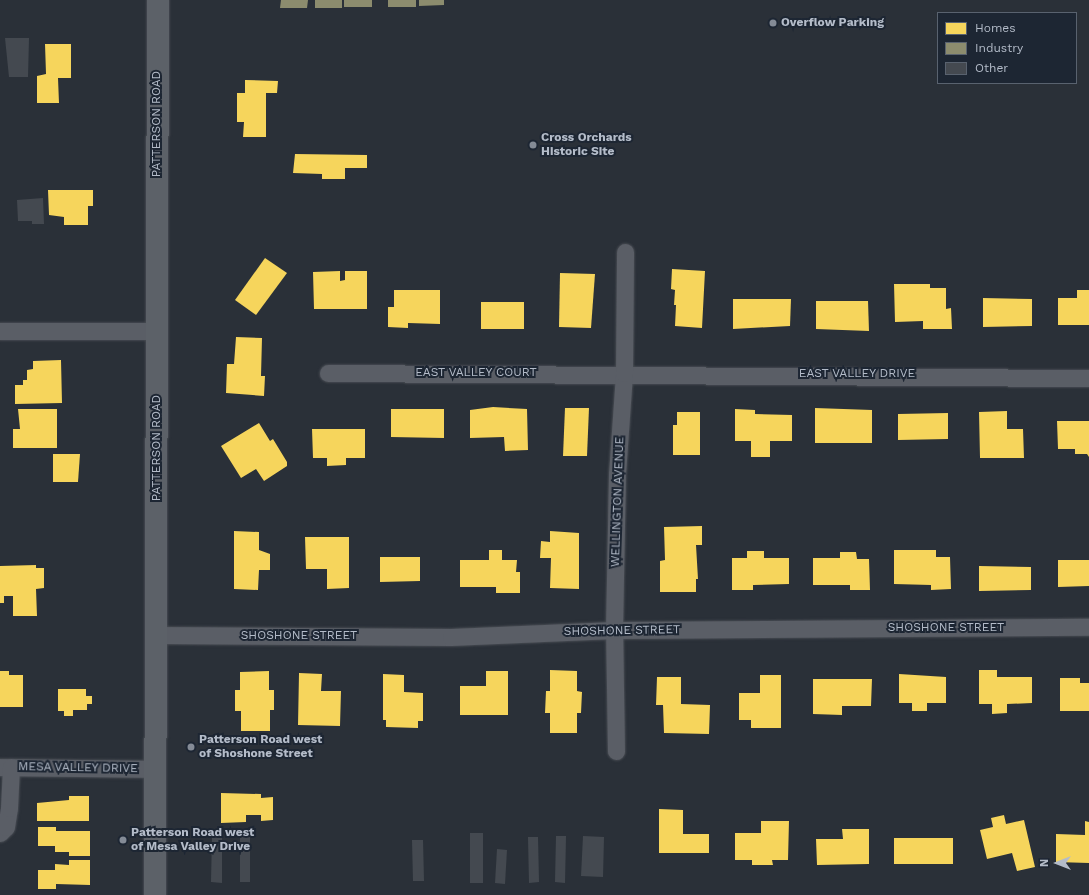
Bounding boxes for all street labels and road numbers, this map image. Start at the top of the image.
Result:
street label: PATTERSON ROAD [150,71,164,177]
street label: EAST VALLEY COURT [415,366,537,380]
street label: EAST VALLEY DRIVE [798,367,916,381]
street label: PATTERSON ROAD [150,395,164,501]
street label: WELLINGTON AVENUE [609,436,627,568]
street label: SHOSHONE STREET [888,621,1004,635]
street label: SHOSHONE STREET [564,623,680,639]
street label: SHOSHONE STREET [241,629,357,643]
street label: MESA VALLEY DRIVE [17,760,139,776]

